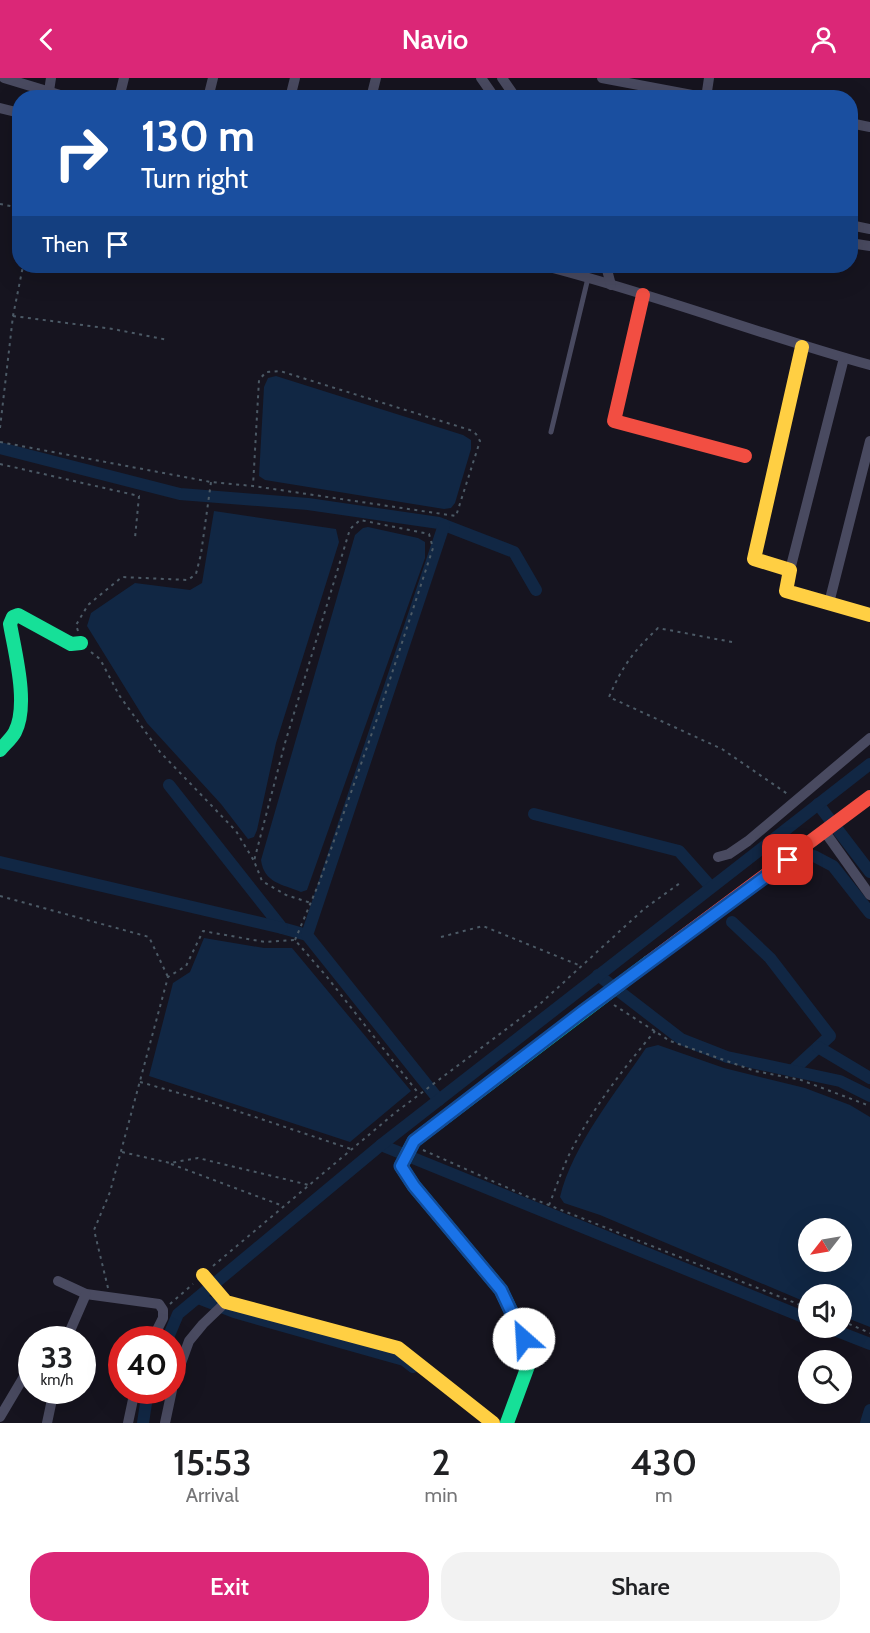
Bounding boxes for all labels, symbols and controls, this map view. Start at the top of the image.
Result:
icon: back [30,23,63,56]
text: Navio [402,23,468,56]
icon: person [807,23,840,56]
text: 130 m [141,110,255,162]
icon: right [42,114,120,192]
text: Turn right [141,162,248,195]
icon: arrive [101,228,134,261]
text: Then [42,231,89,258]
pin [762,834,813,885]
icon: arrive [771,843,804,876]
north arrow [798,1218,852,1272]
map controls [798,1218,852,1404]
button: sound [798,1284,852,1338]
position arrow [492,1307,556,1371]
speed limit sign: 40 [108,1326,186,1404]
text: 33 [41,1339,73,1376]
button: search [798,1350,852,1404]
text: km/h [41,1371,73,1389]
text: 15:53 [173,1440,252,1484]
text: 2 [432,1440,451,1484]
text: 430 [631,1440,697,1484]
text: Arrival [186,1483,239,1507]
text: min [425,1483,458,1507]
text: m [655,1483,673,1507]
button: Exit [30,1552,429,1621]
button: Share [441,1552,840,1621]

